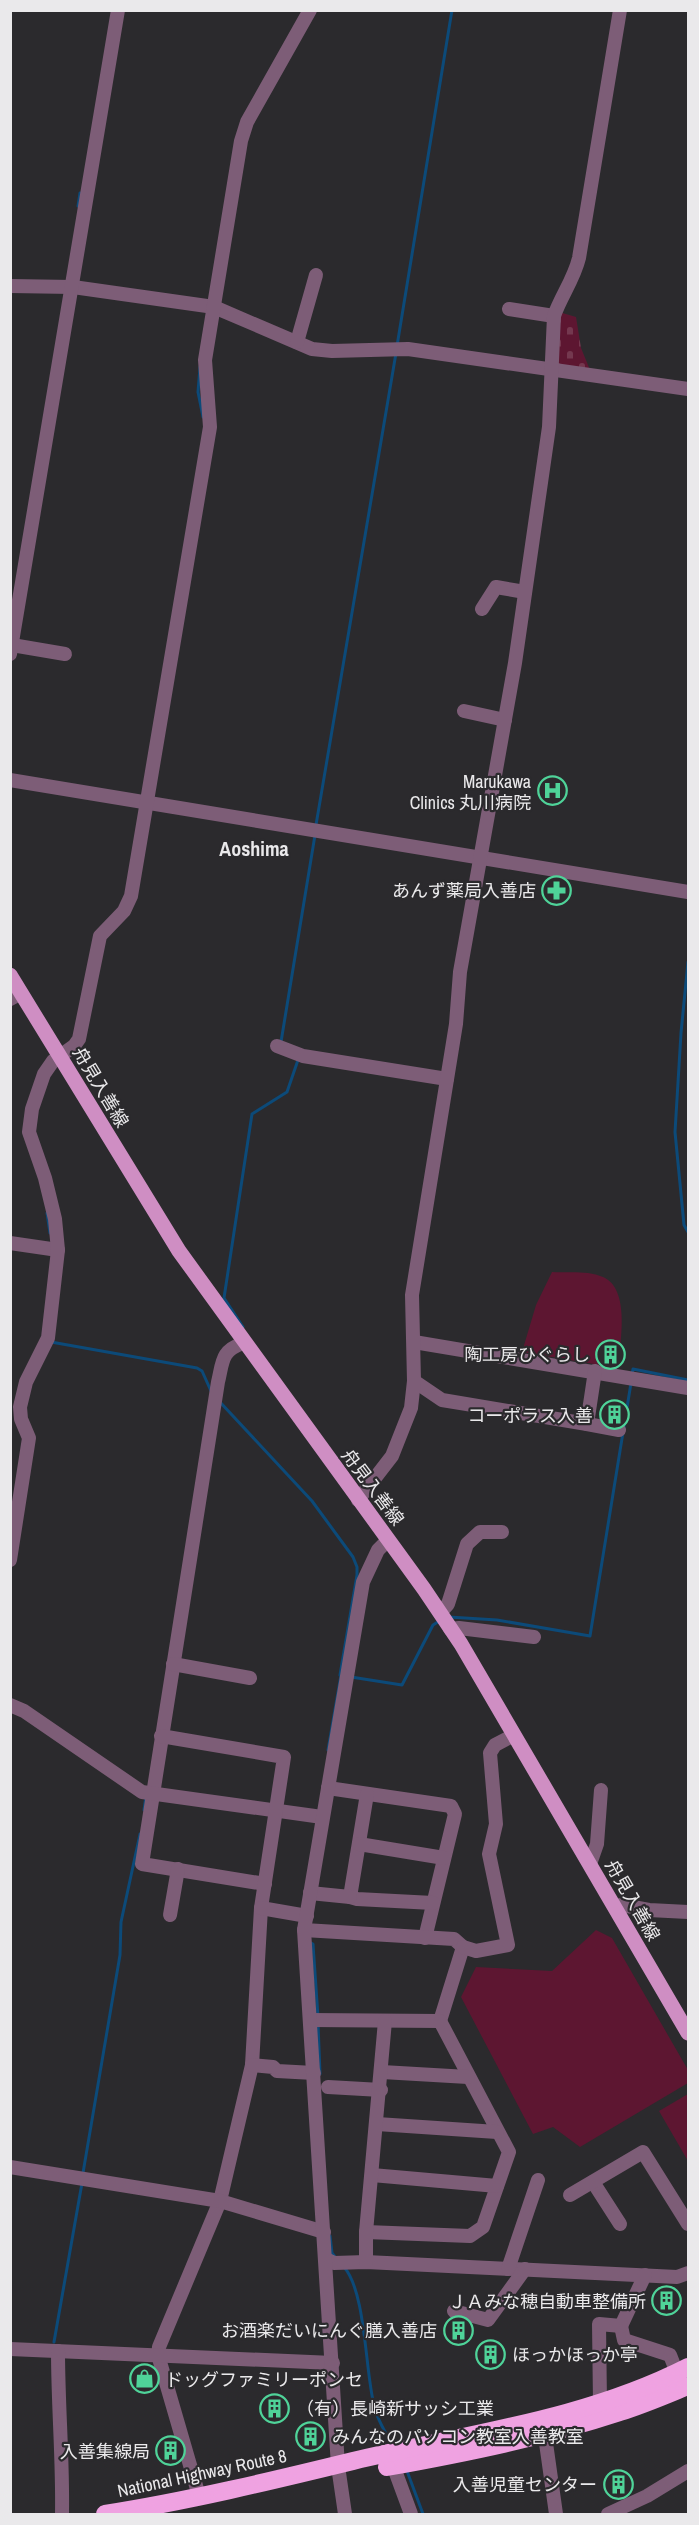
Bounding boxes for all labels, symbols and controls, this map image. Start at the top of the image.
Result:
place label: Marukawa Clinics 丸川病院 [410,769,531,815]
hospital icon: Marukawa Clinics 丸川病院 [536,775,568,807]
district label: Aoshima [219,835,289,862]
pharmacy icon: あんず薬局入善店 [541,874,573,906]
place label: あんず薬局入善店 [392,878,536,903]
street label: 舟見入善線 [67,1042,135,1132]
building icon: 陶工房ひぐらし [595,1338,627,1370]
place label: 陶工房ひぐらし [464,1342,590,1367]
building icon: コーポラス入善 [598,1399,630,1431]
place label: コーポラス入善 [467,1403,593,1428]
street label: 舟見入善線 [336,1444,410,1530]
street label: 舟見入善線 [600,1855,666,1945]
building icon: ＪＡみな穂自動車整備所 [651,2285,683,2317]
place label: ＪＡみな穂自動車整備所 [448,2289,646,2314]
building icon: お酒楽だいにんぐ膳入善店 [442,2314,474,2346]
place label: お酒楽だいにんぐ膳入善店 [221,2318,437,2343]
building icon: ほっかほっか亭 [475,2338,507,2370]
place label: ほっかほっか亭 [512,2342,638,2367]
shop icon: ドッグファミリーポンセ [128,2363,160,2395]
place label: ドッグファミリーポンセ [165,2367,363,2392]
building icon: （有）長崎新サッシ工業 [259,2392,291,2424]
place label: （有）長崎新サッシ工業 [296,2396,494,2421]
building icon: みんなのパソコン教室入善教室 [295,2420,327,2452]
place label: みんなのパソコン教室入善教室 [332,2424,584,2449]
building icon: 入善集線局 [155,2435,187,2467]
place label: 入善集線局 [60,2439,150,2464]
street label: National Highway Route 8 [115,2443,289,2503]
building icon: 入善児童センター [602,2468,634,2500]
place label: 入善児童センター [453,2472,597,2497]

